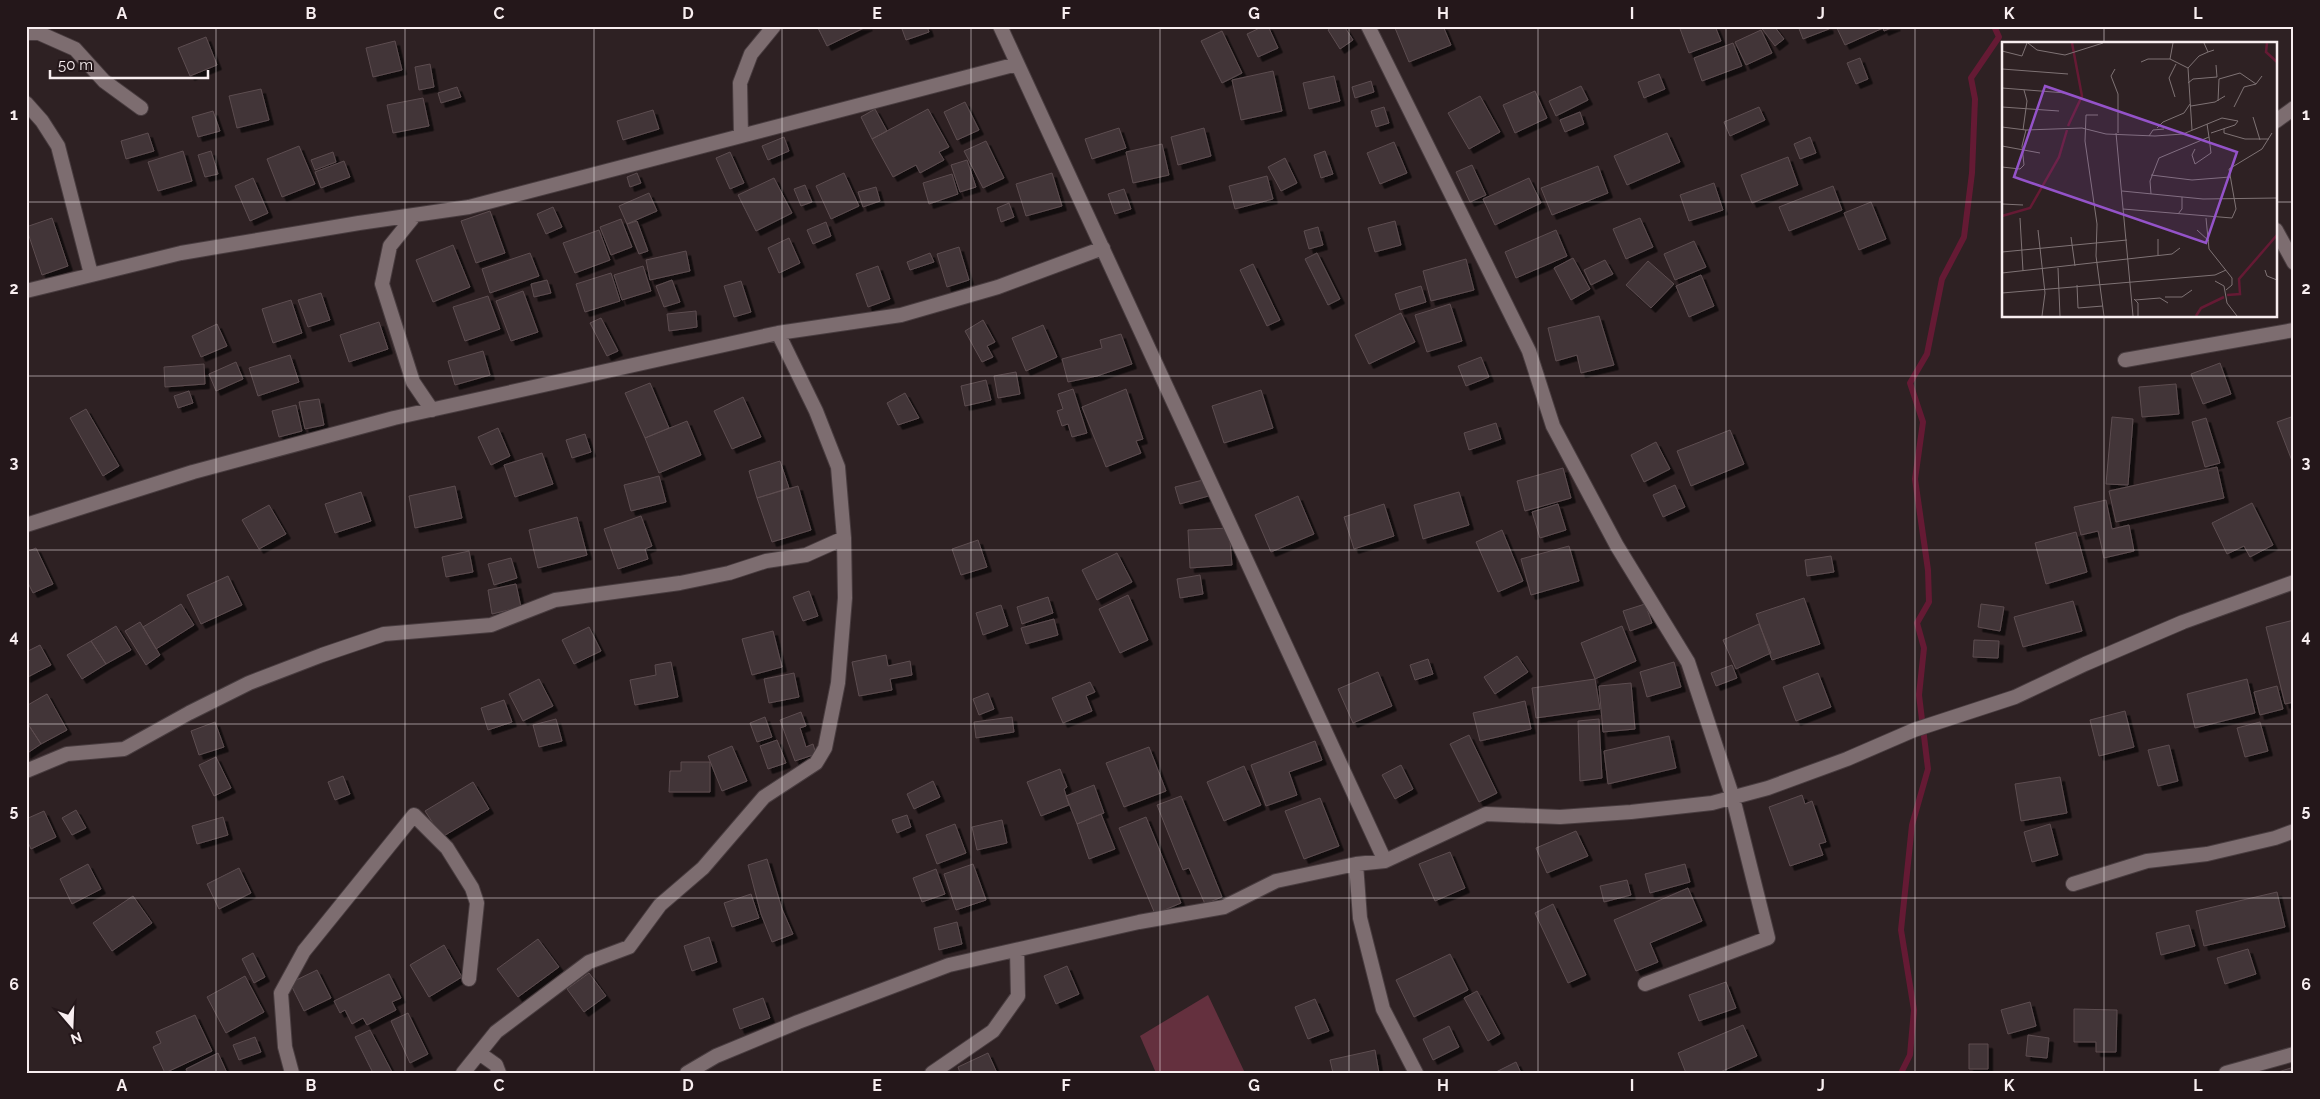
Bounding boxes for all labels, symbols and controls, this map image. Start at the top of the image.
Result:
text: A [117,4,128,23]
text: B [306,4,317,23]
text: C [494,4,505,23]
text: D [682,4,694,23]
text: E [872,4,882,23]
text: F [1061,4,1071,23]
text: G [1248,4,1260,23]
text: H [1437,4,1449,23]
text: I [1630,4,1634,23]
text: J [1817,4,1825,23]
text: K [2004,4,2015,23]
text: L [2193,4,2203,23]
inset map [2002,42,2278,318]
scale bar [50,48,208,80]
text: 50 m [58,56,93,74]
text: 1 [10,105,18,124]
text: 1 [2302,105,2310,124]
text: 2 [9,279,19,298]
text: 2 [2301,279,2311,298]
text: 3 [10,453,19,472]
text: 3 [2302,453,2311,472]
text: 4 [9,627,19,646]
text: 4 [2301,627,2311,646]
text: 5 [10,801,19,820]
text: 5 [2302,801,2311,820]
text: 6 [9,975,19,994]
text: 6 [2301,975,2311,994]
north arrow [48,1002,98,1052]
text: N [69,1029,84,1048]
text: A [117,1076,128,1095]
text: B [306,1076,317,1095]
text: C [494,1076,505,1095]
text: D [682,1076,694,1095]
text: E [872,1076,882,1095]
text: F [1061,1076,1071,1095]
text: G [1248,1076,1260,1095]
text: H [1437,1076,1449,1095]
text: I [1630,1076,1634,1095]
text: J [1817,1076,1825,1095]
text: K [2004,1076,2015,1095]
text: L [2193,1076,2203,1095]

